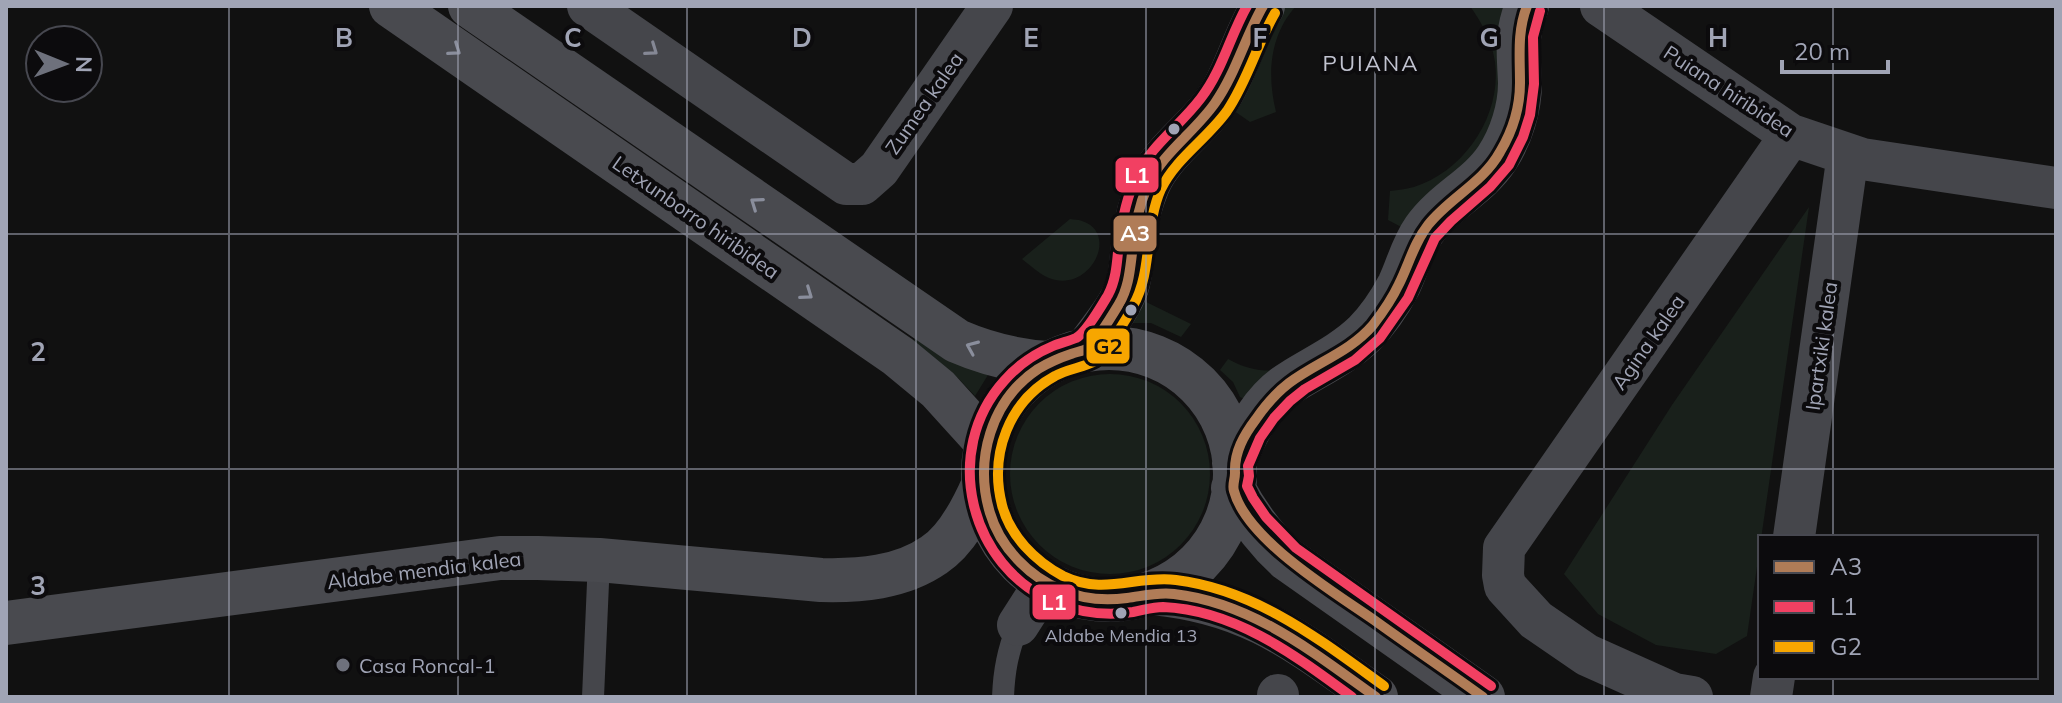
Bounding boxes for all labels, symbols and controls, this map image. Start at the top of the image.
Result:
text: B [335,21,353,54]
text: C [564,21,582,54]
text: D [792,21,812,54]
text: E [1023,21,1039,54]
text: F [1253,21,1268,54]
text: G [1479,21,1499,54]
text: H [1708,21,1728,54]
north arrow [24,24,104,104]
scale bar [1782,24,1888,74]
text: 20 m [1794,36,1850,66]
one-way arrow [447,40,461,55]
one-way arrow [643,40,657,55]
street label: Puiana hiribidea [1659,40,1799,142]
street label: Zumea kalea [880,47,968,159]
district label: PUIANA [1323,49,1419,77]
text: N [70,56,98,73]
unlabelled marker [1166,121,1182,137]
street label: Letxunborro hiribidea [608,150,784,284]
line badge: L1 [1114,156,1160,194]
text: L1 [1124,161,1150,189]
one-way arrow [751,198,765,213]
line badge: A3 [1112,214,1158,253]
text: A3 [1120,219,1150,247]
street label: Ipartxiki kalea [1800,280,1842,412]
one-way arrow [799,284,813,299]
street label: Agina kalea [1606,290,1690,394]
unlabelled marker [1123,302,1139,318]
line badge: G2 [1085,327,1131,365]
text: G2 [1093,332,1123,360]
text: 2 [30,335,46,368]
one-way arrow [966,340,980,356]
legend [1758,535,2038,679]
street label: Aldabe mendia kalea [325,546,523,594]
text: A3 [1830,551,1862,581]
text: 3 [30,569,46,602]
line badge: L1 [1031,583,1077,621]
text: L1 [1041,588,1067,616]
text: L1 [1830,591,1857,621]
marker: Aldabe Mendia 13 [1113,605,1129,621]
place label: Aldabe Mendia 13 [1045,624,1197,647]
text: G2 [1830,631,1862,661]
place label: Casa Roncal-1 [359,653,495,678]
marker: Casa Roncal-1 [334,656,352,674]

